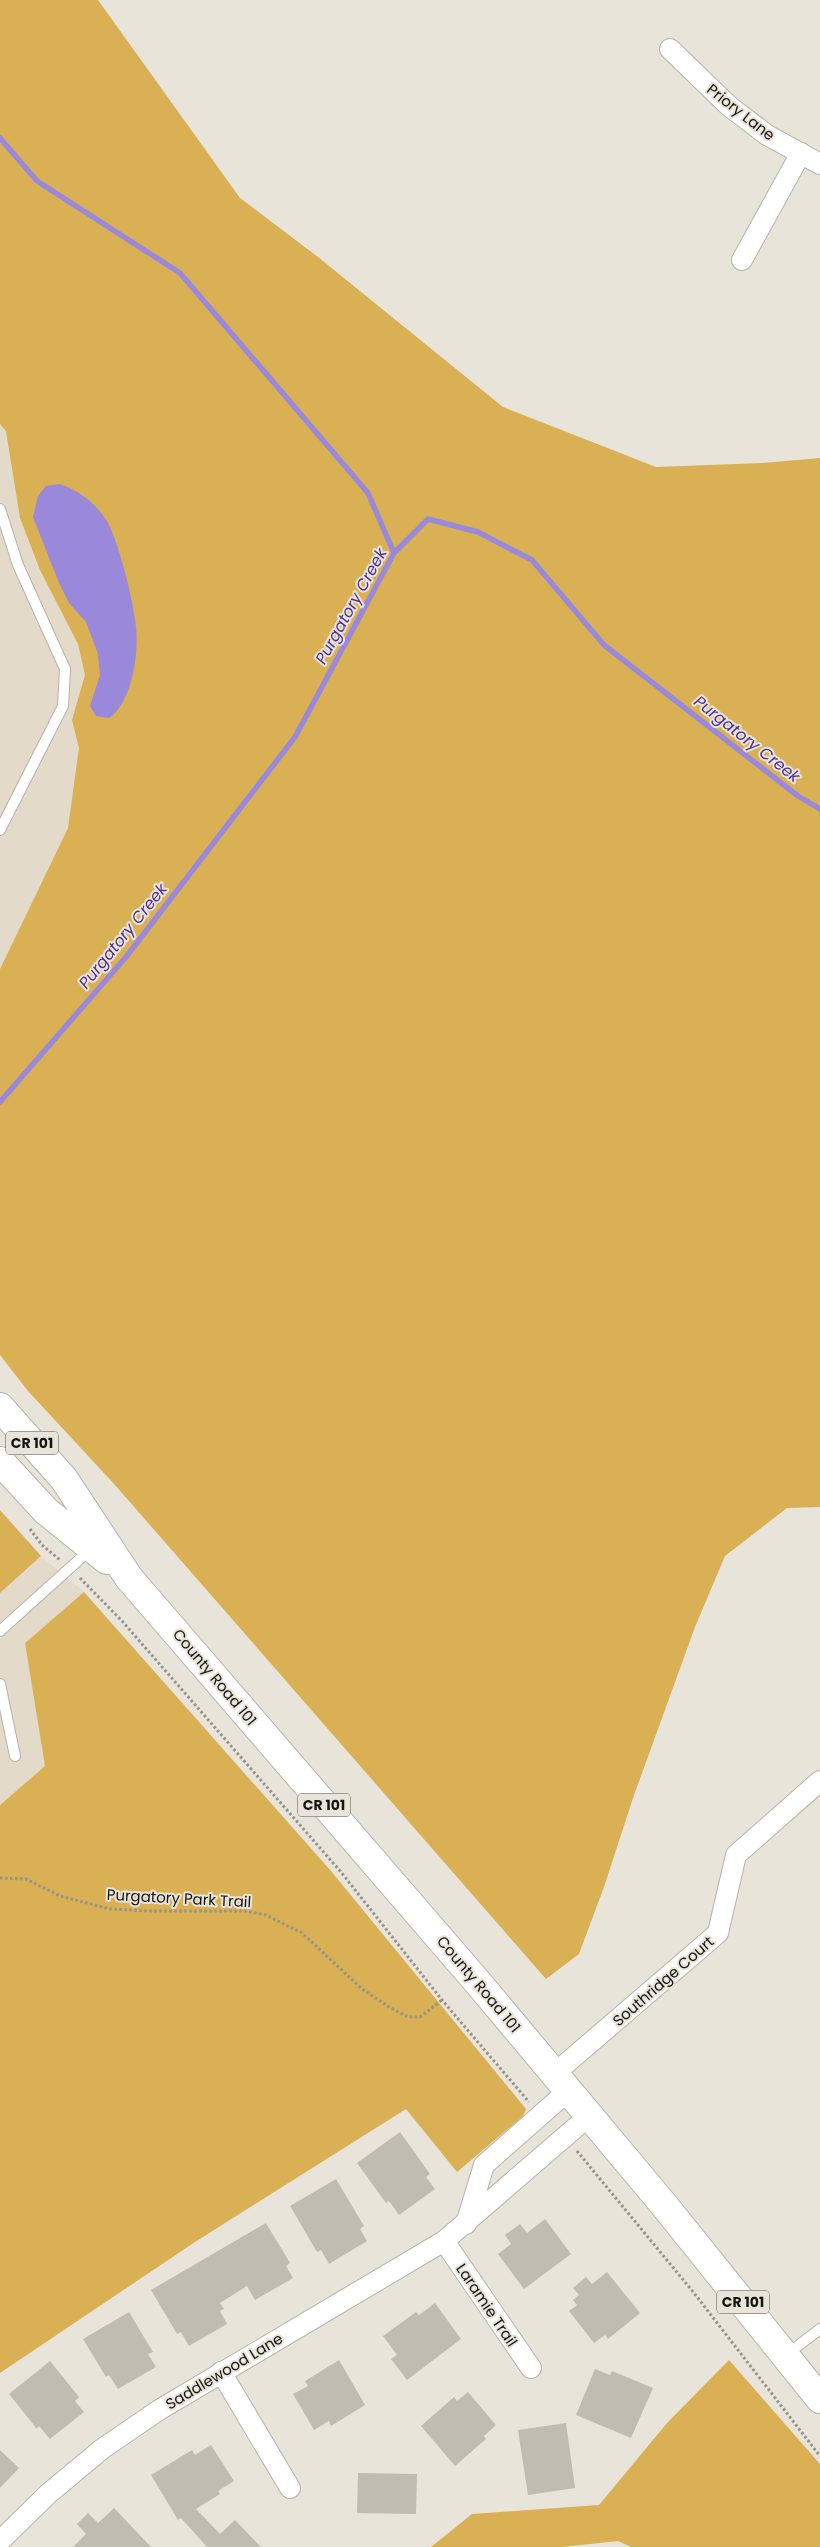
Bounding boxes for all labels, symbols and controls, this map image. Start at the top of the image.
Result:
street label: Priory Lane [703,79,779,145]
water label: Purgatory Creek [310,543,393,668]
water label: Purgatory Creek [689,690,806,788]
water label: Purgatory Creek [73,878,173,993]
road number: CR 101 [6,1432,58,1455]
street label: County Road 101 [168,1624,262,1730]
road number: CR 101 [298,1794,350,1816]
street label: Purgatory Park Trail [106,1884,252,1912]
street label: County Road 101 [432,1931,526,2037]
street label: Southridge Court [608,1931,718,2031]
street label: Laramie Trail [451,2259,523,2351]
road number: CR 101 [717,2290,769,2314]
street label: Saddlewood Lane [161,2328,287,2414]

